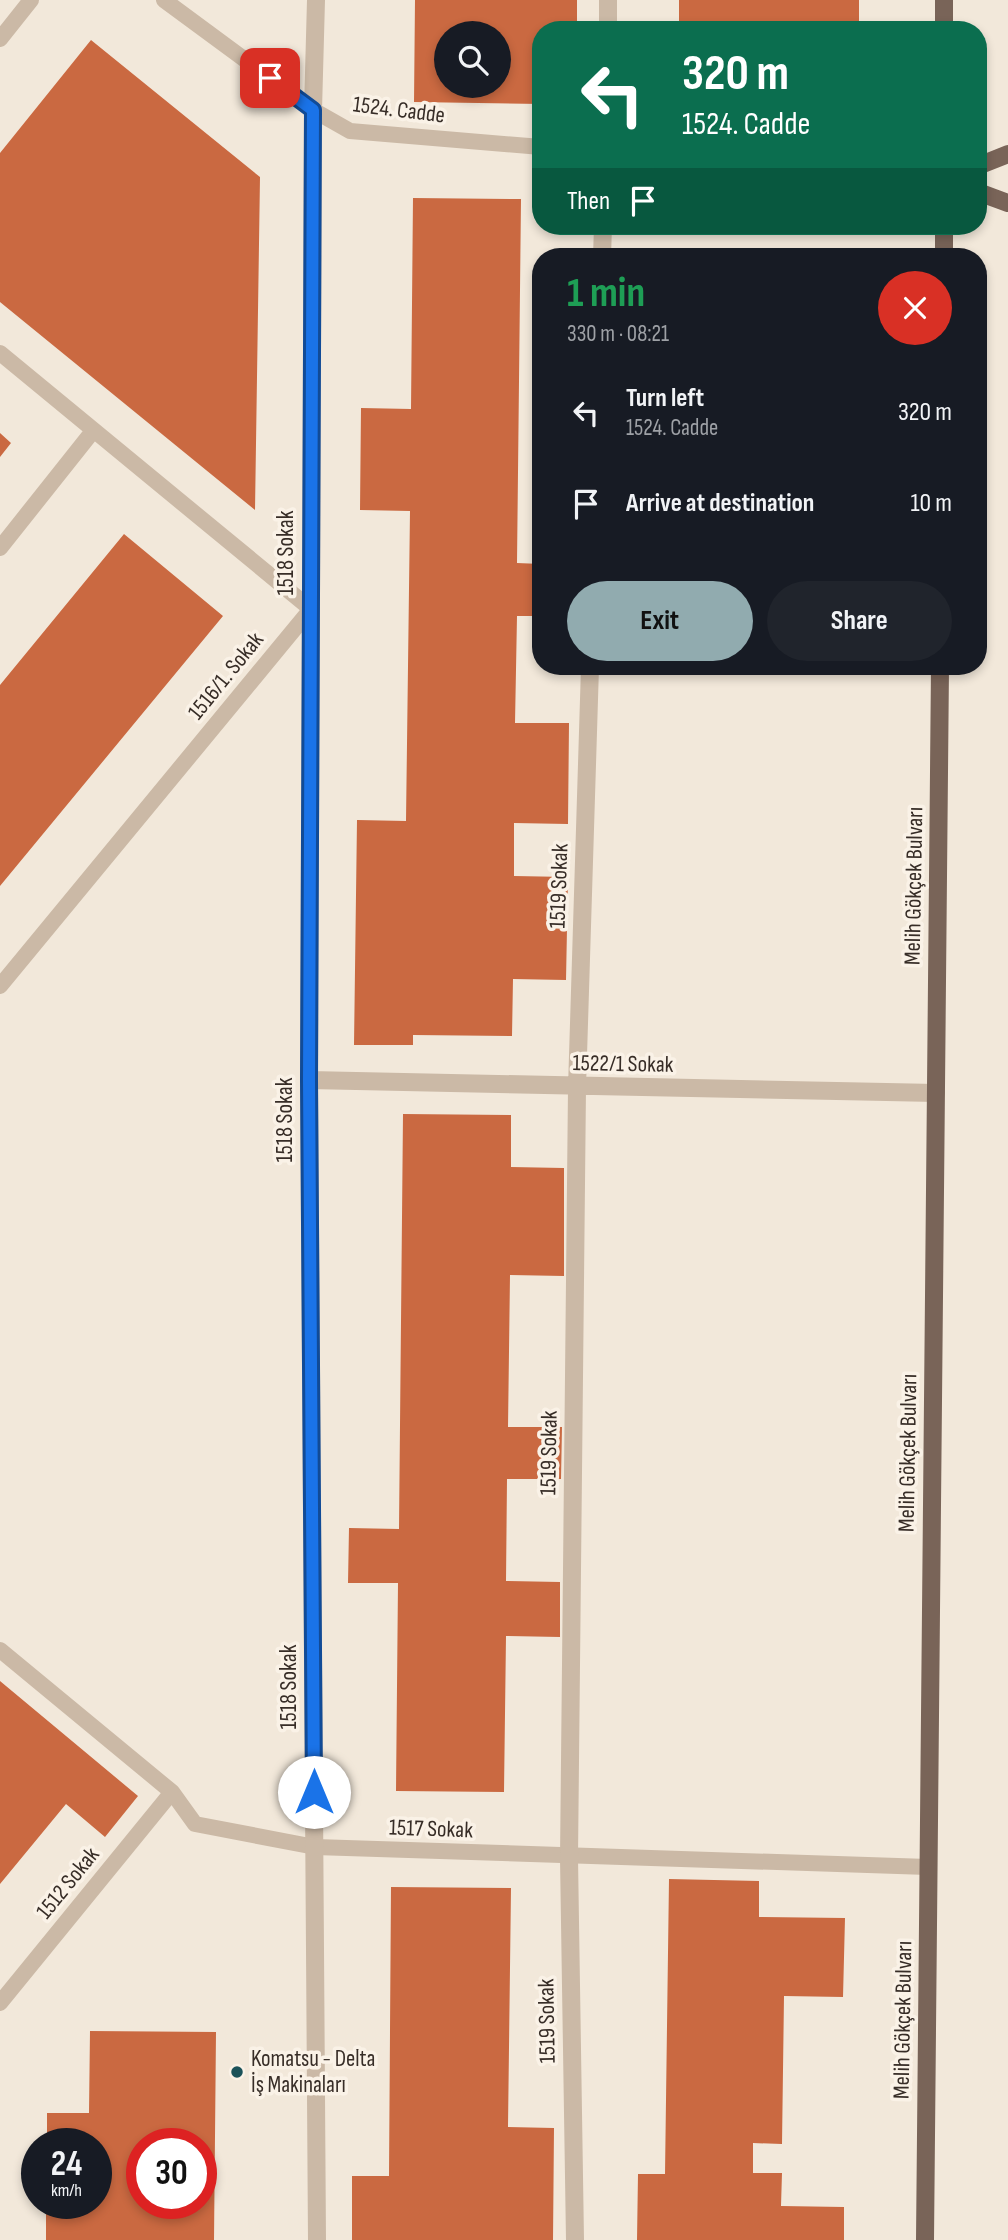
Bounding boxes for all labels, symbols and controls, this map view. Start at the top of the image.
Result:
map controls [434,21,511,98]
button: search [434,21,511,98]
text: 320 m [682,45,789,104]
pin [240,48,300,108]
icon: left [567,49,658,140]
icon: arrive [251,59,289,97]
street label: 1524. Cadde [351,90,447,130]
text: 1524. Cadde [682,105,810,144]
icon: arrive [624,182,662,220]
text: Then [567,186,610,217]
text: 1 min [567,268,645,319]
button: close [878,271,952,345]
text: 330 m · 08:21 [567,320,669,348]
text: Turn left [626,383,704,414]
icon: left [567,394,605,432]
text: 320 m [898,397,952,428]
text: 1524. Cadde [626,414,718,442]
icon: arrive [567,485,605,523]
text: Arrive at destination [626,488,814,519]
text: 10 m [910,488,952,519]
street label: 1518 Sokak [272,510,300,595]
button: Exit [567,581,753,661]
button: Share [767,581,952,661]
street label: 1516/1. Sokak [182,626,270,725]
street label: Melih Gökçek Bulvarı [899,807,929,965]
street label: 1519 Sokak [544,843,574,929]
street label: 1522/1 Sokak [572,1049,674,1079]
street label: 1518 Sokak [271,1077,299,1162]
street label: Melih Gökçek Bulvarı [893,1374,923,1532]
street label: 1519 Sokak [534,1410,564,1496]
street label: 1518 Sokak [275,1644,303,1729]
position arrow [277,1755,351,1829]
street label: 1517 Sokak [389,1814,474,1844]
street label: 1512 Sokak [31,1841,106,1925]
street label: Melih Gökçek Bulvarı [888,1941,918,2099]
street label: 1519 Sokak [532,1978,562,2064]
place label: Komatsu - Delta İş Makinaları [251,2045,375,2099]
marker: Komatsu - Delta İş Makinaları [229,2064,245,2080]
speed limit sign: 30 [126,2128,217,2219]
text: 24 [51,2143,82,2186]
text: km/h [51,2180,82,2201]

